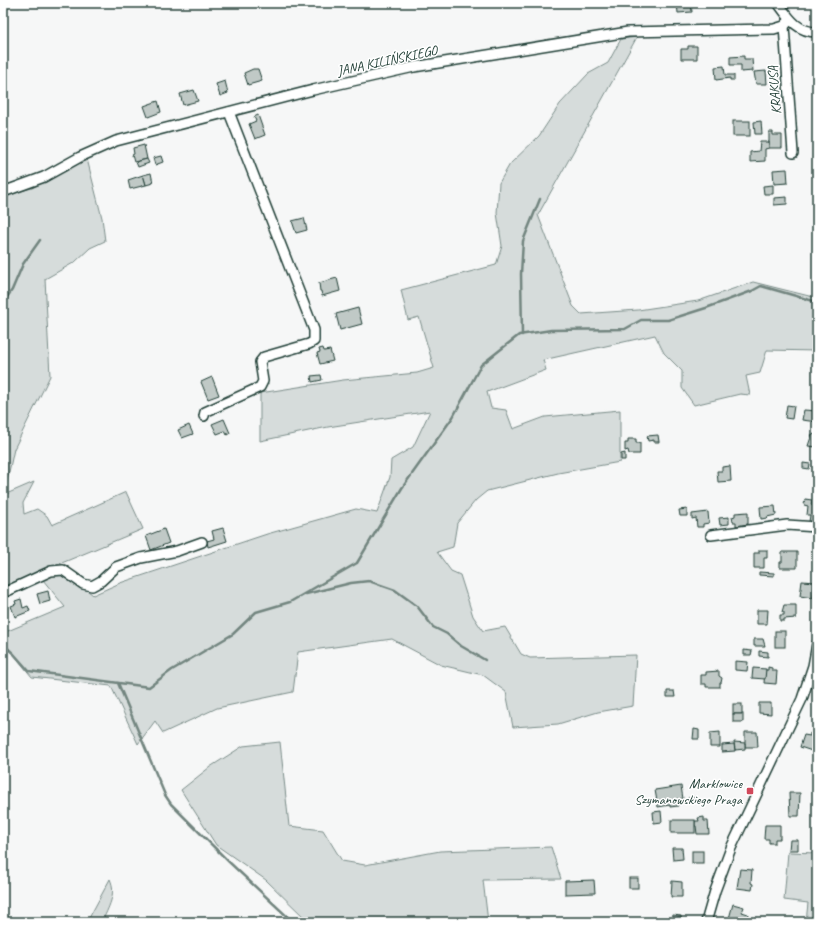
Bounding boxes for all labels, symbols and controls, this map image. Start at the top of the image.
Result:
street label: JANA KILIŃSKIEGO [335,41,441,80]
street label: KRAKUSA [764,64,785,115]
place label: Marklowice Szymanowskiego Praga [635,775,743,808]
marker: Marklowice Szymanowskiego Praga [745,786,755,796]

